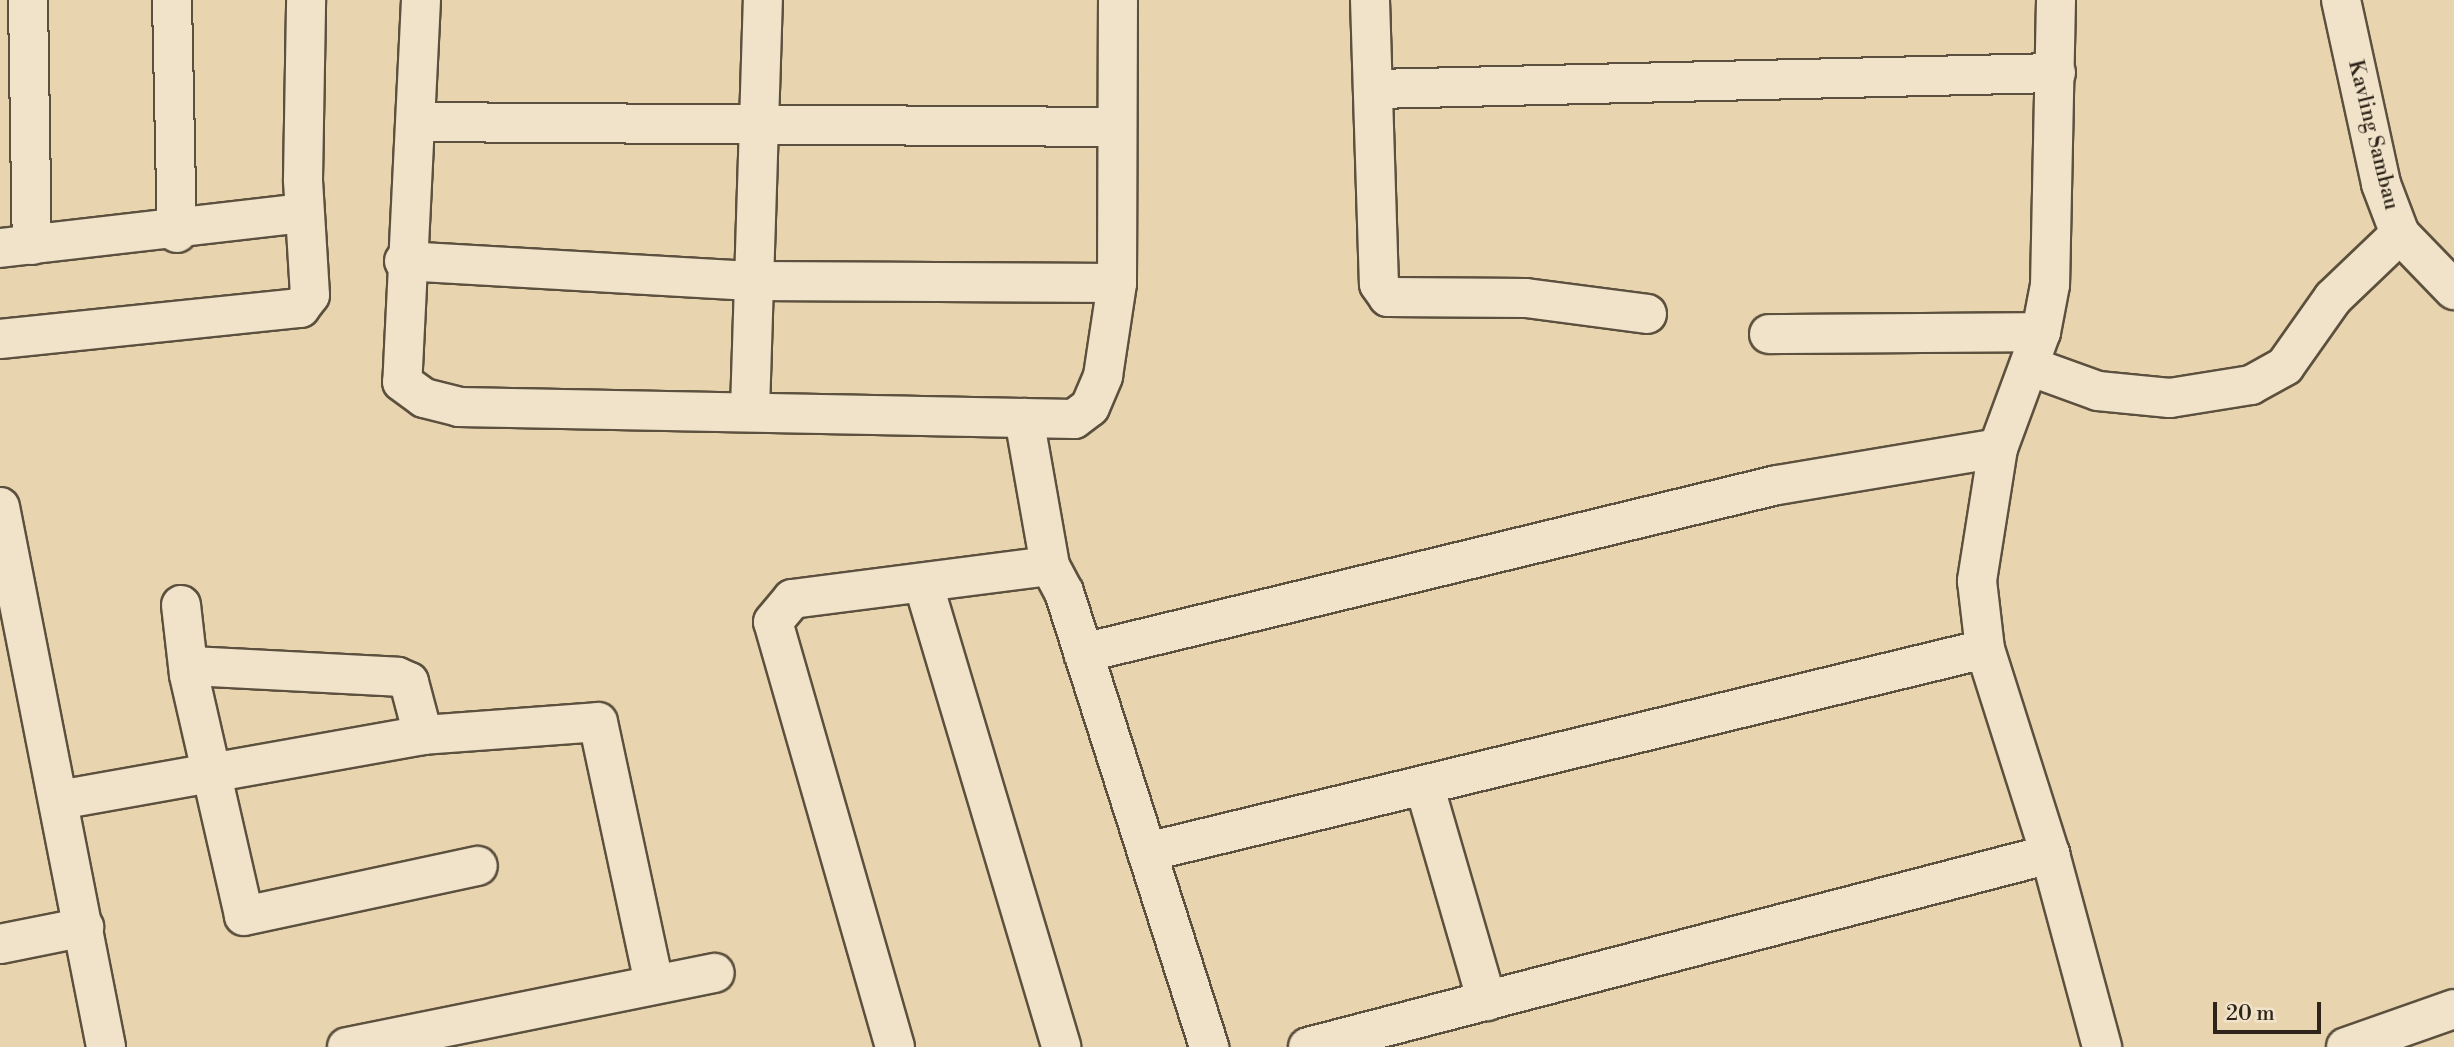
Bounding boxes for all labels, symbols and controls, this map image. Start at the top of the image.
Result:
street label: Kavling Sambau [2342,57,2404,213]
scale bar [2216,988,2324,1032]
text: 20 m [2226,1001,2275,1027]

